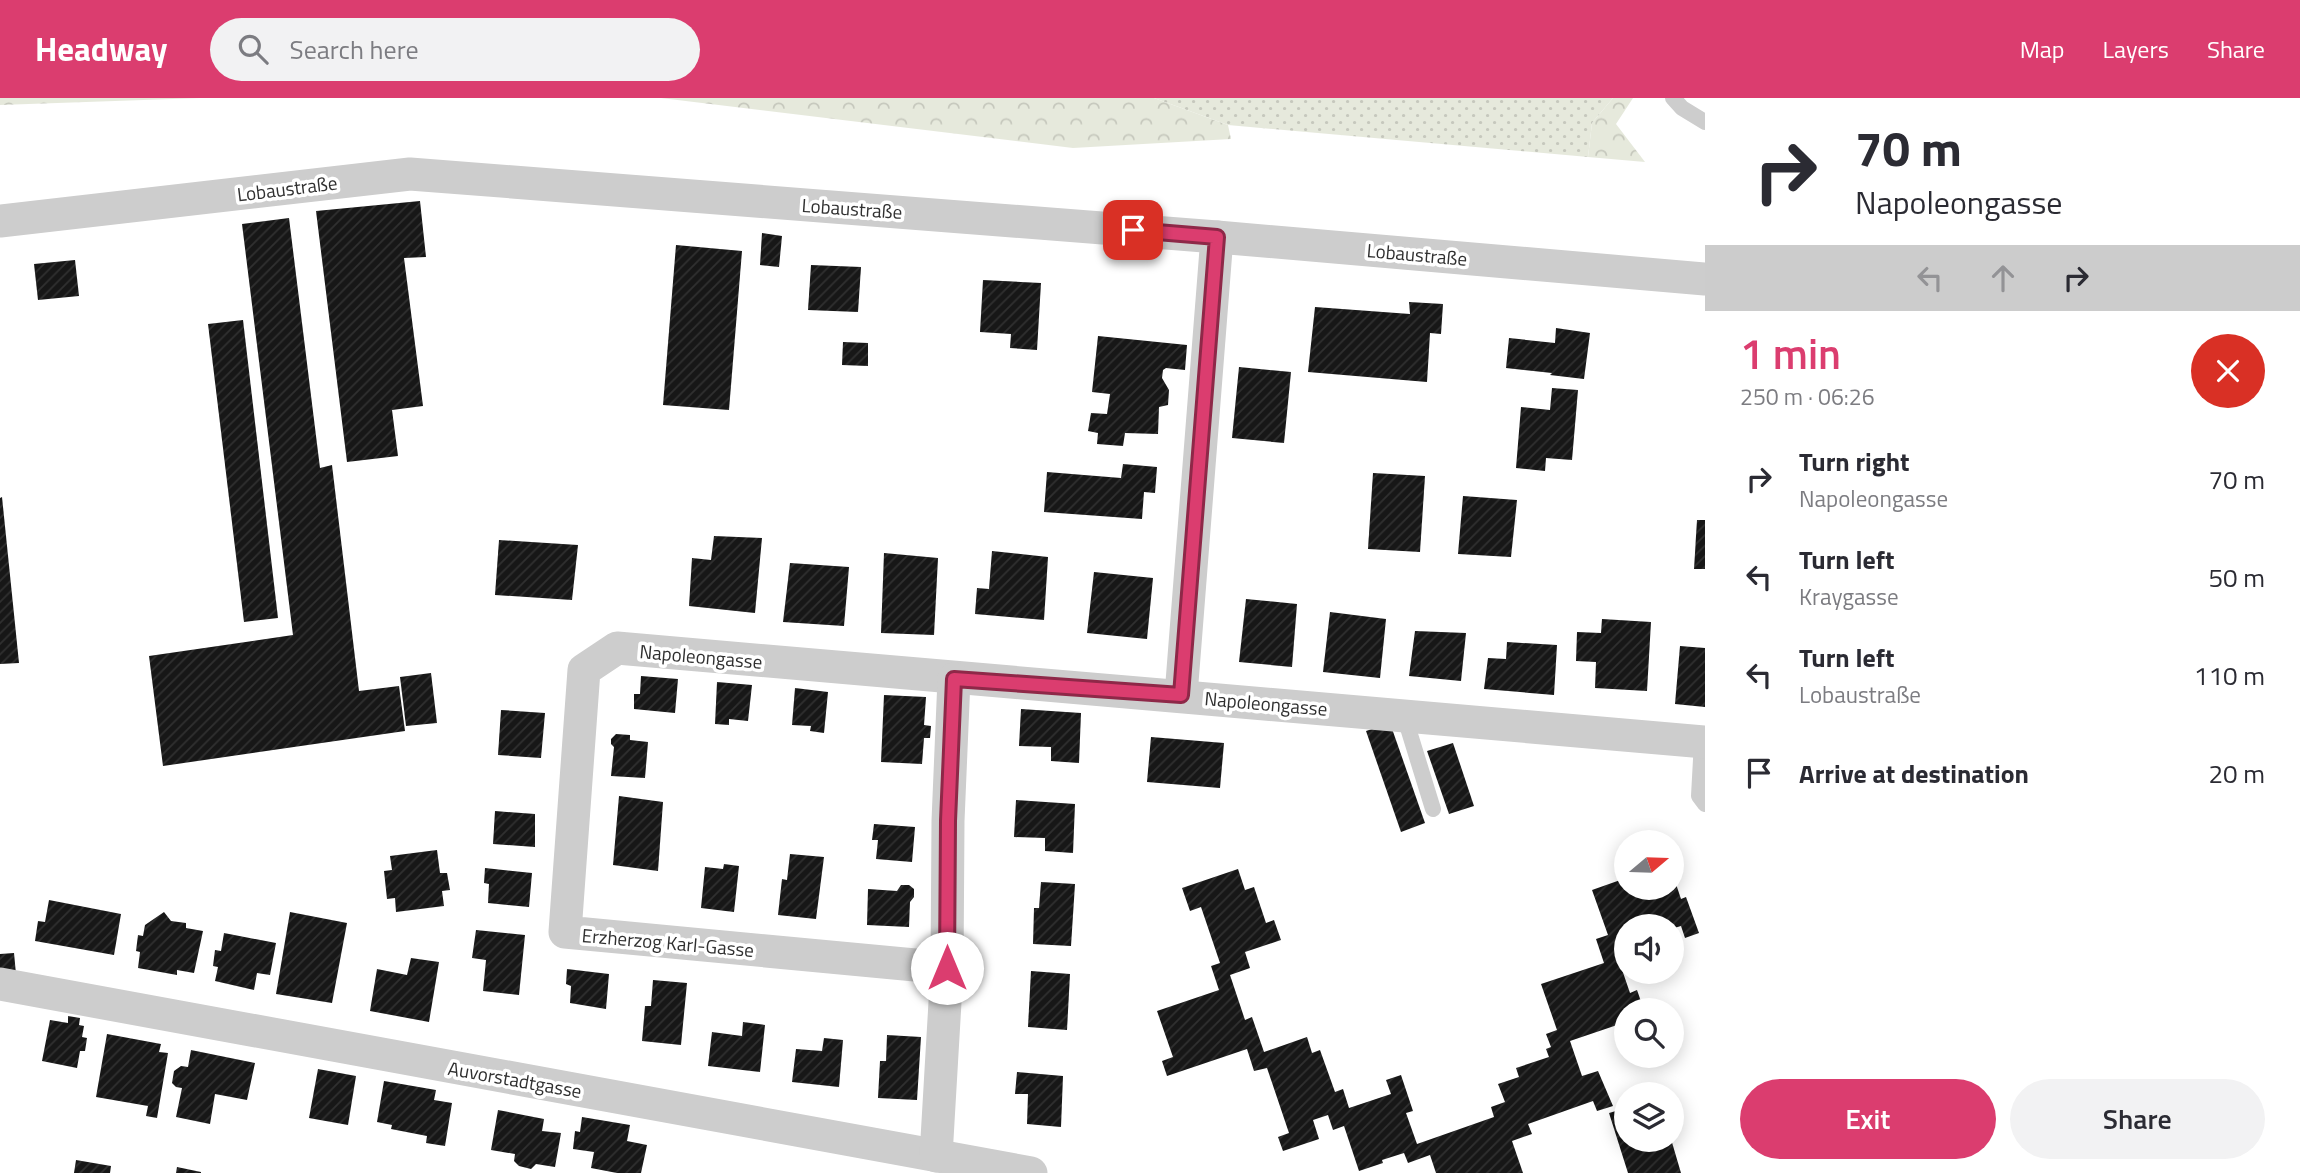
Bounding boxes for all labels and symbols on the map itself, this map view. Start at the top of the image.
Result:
street label: Lobaustraße [235,167,339,209]
street label: Lobaustraße [801,190,903,226]
pin [1103,200,1163,260]
street label: Lobaustraße [1366,235,1468,273]
street label: Napoleongasse [638,636,764,676]
street label: Napoleongasse [1203,683,1329,723]
north arrow [1614,830,1684,900]
street label: Erzherzog Karl-Gasse [581,920,755,964]
position arrow [910,931,984,1005]
street label: Auvorstadtgasse [446,1053,584,1105]

